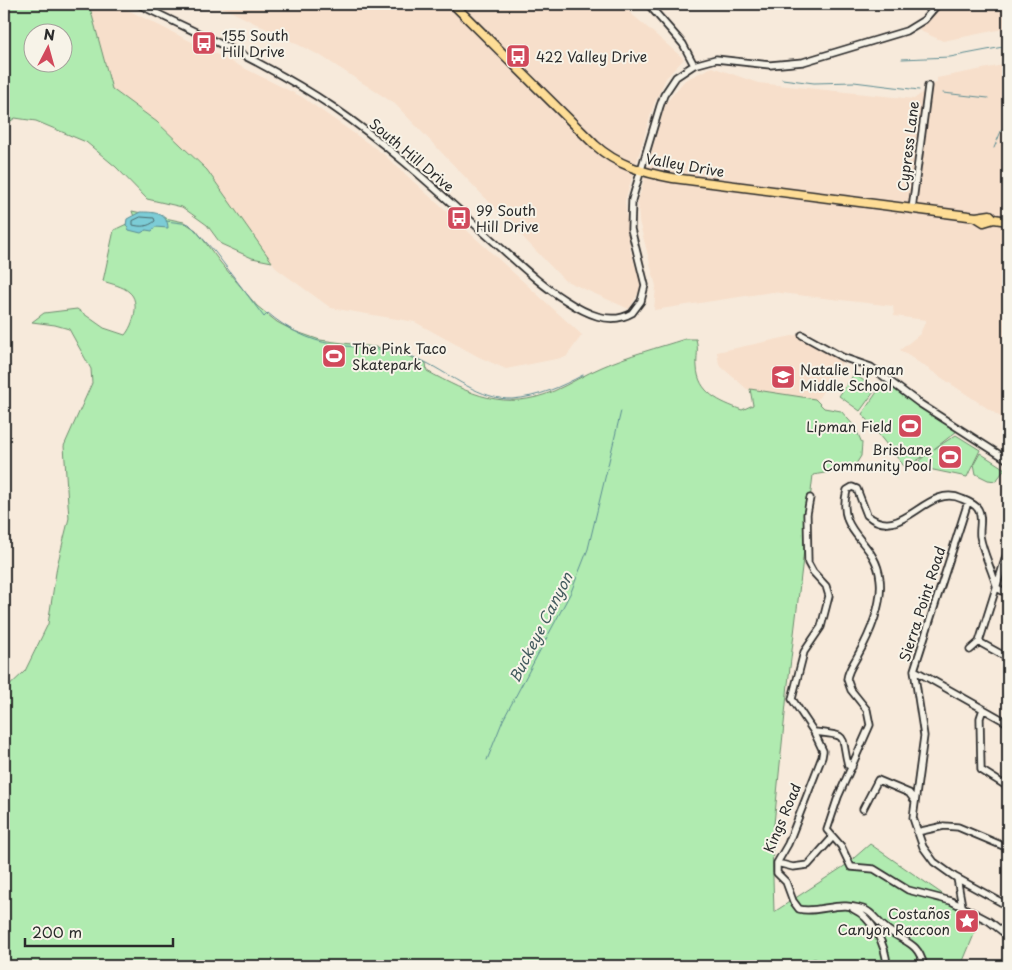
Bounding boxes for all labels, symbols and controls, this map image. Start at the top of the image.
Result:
north arrow [22,22,72,72]
text: N [43,24,56,46]
place label: 155 South Hill Drive [222,25,289,62]
bus stop icon: 155 South Hill Drive [191,30,217,56]
bus stop icon: 422 Valley Drive [505,43,531,69]
place label: 422 Valley Drive [536,46,647,67]
street label: Cypress Lane [892,100,924,192]
street label: South Hill Drive [365,113,459,197]
street label: Valley Drive [644,148,726,182]
place label: 99 South Hill Drive [476,200,539,237]
bus stop icon: 99 South Hill Drive [446,205,472,231]
place label: The Pink Taco Skatepark [352,338,447,375]
sports icon: The Pink Taco Skatepark [321,343,347,369]
place label: Natalie Lipman Middle School [800,359,904,396]
school or university icon: Natalie Lipman Middle School [770,364,796,390]
sports icon: Lipman Field [897,413,923,439]
place label: Lipman Field [806,416,892,437]
place label: Brisbane Community Pool [822,439,932,476]
sports icon: Brisbane Community Pool [937,444,963,470]
street label: Sierra Point Road [894,544,950,664]
water label: Buckeye Canyon [502,567,578,686]
street label: Kings Road [758,780,806,856]
place label: Costaños Canyon Raccoon [838,903,950,940]
place icon: Costaños Canyon Raccoon [954,908,980,934]
scale bar [25,915,172,947]
text: 200 m [32,920,82,943]

